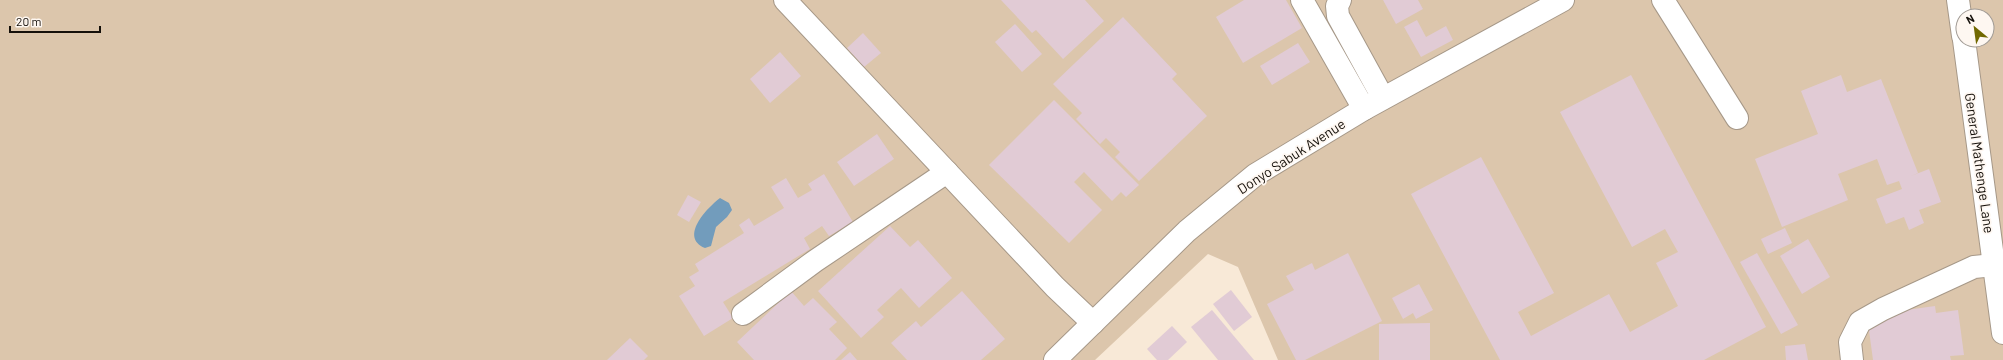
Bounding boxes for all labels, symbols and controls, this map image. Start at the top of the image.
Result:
scale bar [10,8,100,34]
north arrow [1955,8,1995,48]
text: N [1964,11,1976,26]
text: 20 m [16,14,42,28]
street label: General Mathenge Lane [1962,92,1998,234]
street label: Donyo Sabuk Avenue [1234,115,1348,197]

